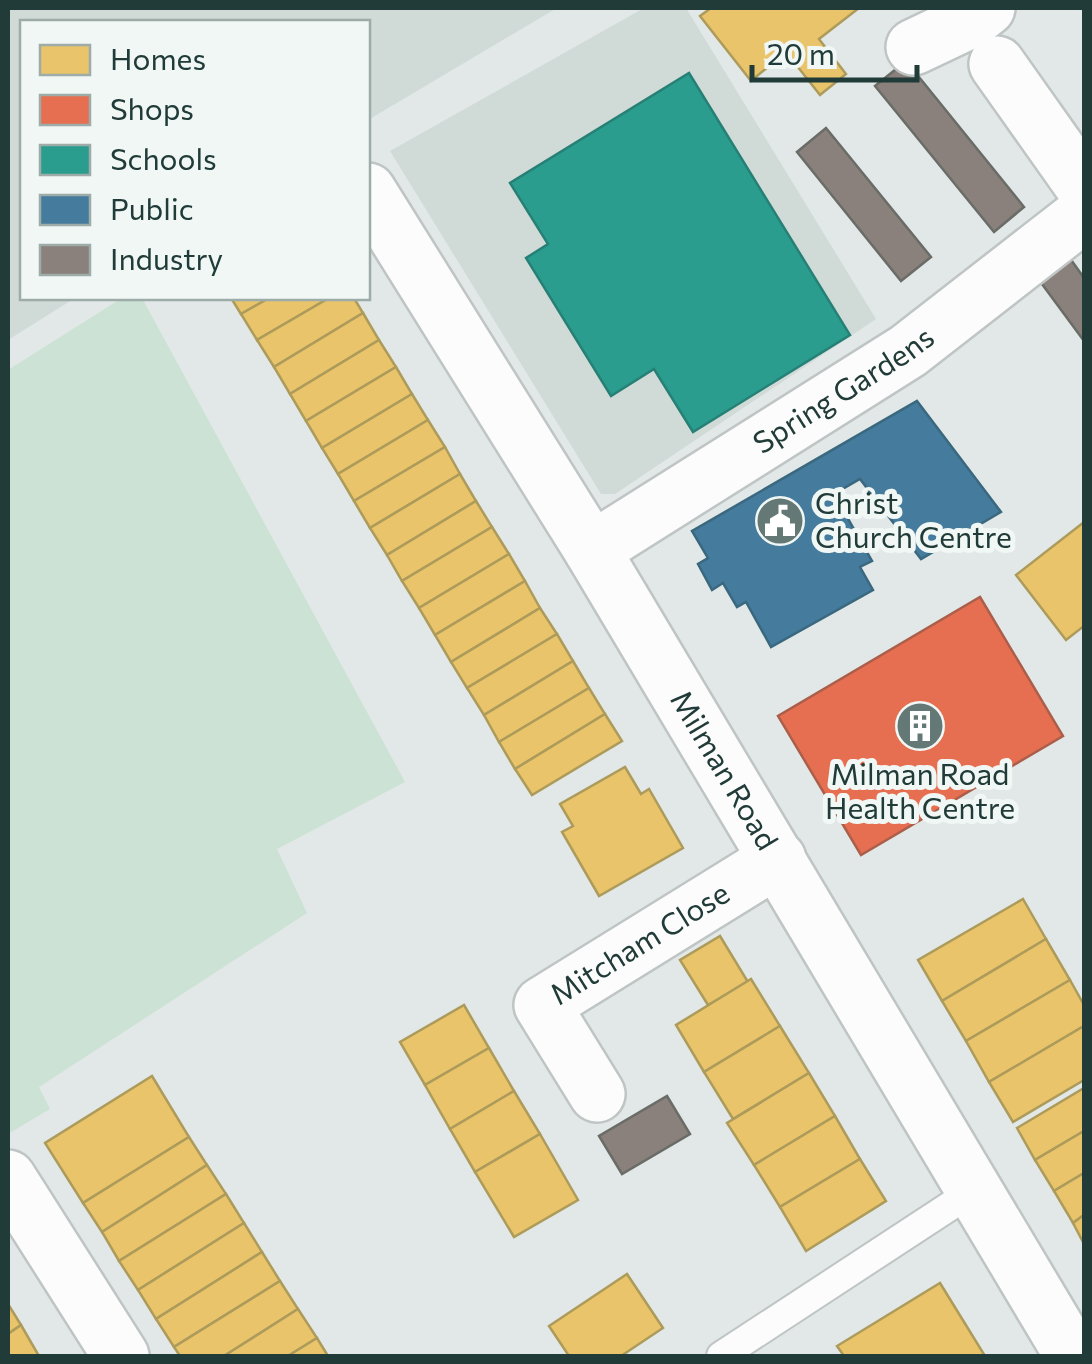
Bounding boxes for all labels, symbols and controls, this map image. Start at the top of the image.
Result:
legend [20,20,370,300]
scale bar [752,20,917,82]
text: 20 m [767,34,835,71]
text: Homes [110,39,206,76]
text: Shops [110,89,194,126]
text: Schools [110,139,217,176]
text: Public [110,189,194,226]
text: Industry [110,239,223,276]
street label: Spring Gardens [745,317,940,460]
place label: Christ Church Centre [815,483,1012,554]
public building icon: Christ Church Centre [754,495,806,547]
street label: Milman Road [664,683,788,856]
building icon: Milman Road Health Centre [894,700,946,752]
place label: Milman Road Health Centre [825,754,1015,825]
street label: Mitcham Close [543,873,735,1011]

